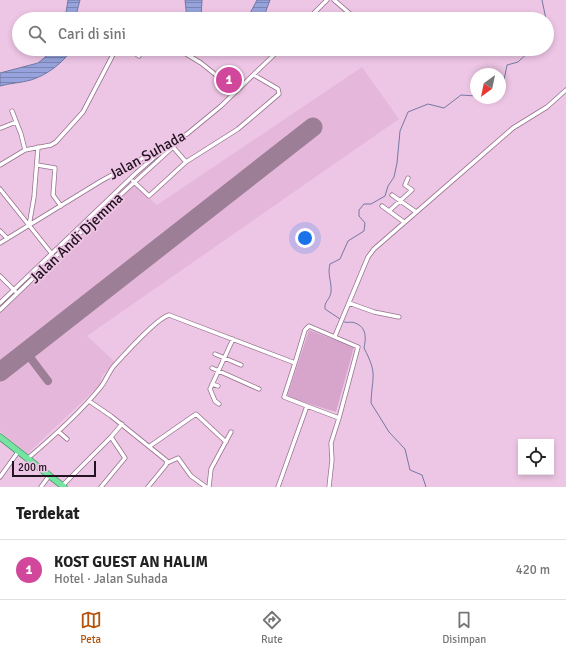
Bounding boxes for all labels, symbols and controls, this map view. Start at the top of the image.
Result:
search box [12,12,554,56]
icon: search [26,23,48,45]
text: Cari di sini [58,25,126,43]
pin: 1 [216,65,242,95]
north arrow [470,68,506,104]
street label: Jalan Suhada [105,126,189,184]
street label: Jalan Andi Djemma [26,189,126,287]
your location [295,228,315,248]
map controls [518,439,554,475]
button: locate [518,439,554,475]
scale bar [12,459,96,478]
text: 200 m [18,461,47,474]
text: Terdekat [16,503,80,524]
text: KOST GUEST AN HALIM [54,553,208,571]
text: 1 [25,562,33,578]
text: 420 m [516,562,550,578]
text: Hotel · Jalan Suhada [54,571,168,587]
tab: Peta [80,609,102,646]
tab: Rute [261,609,283,646]
tab: Disimpan [442,609,486,646]

